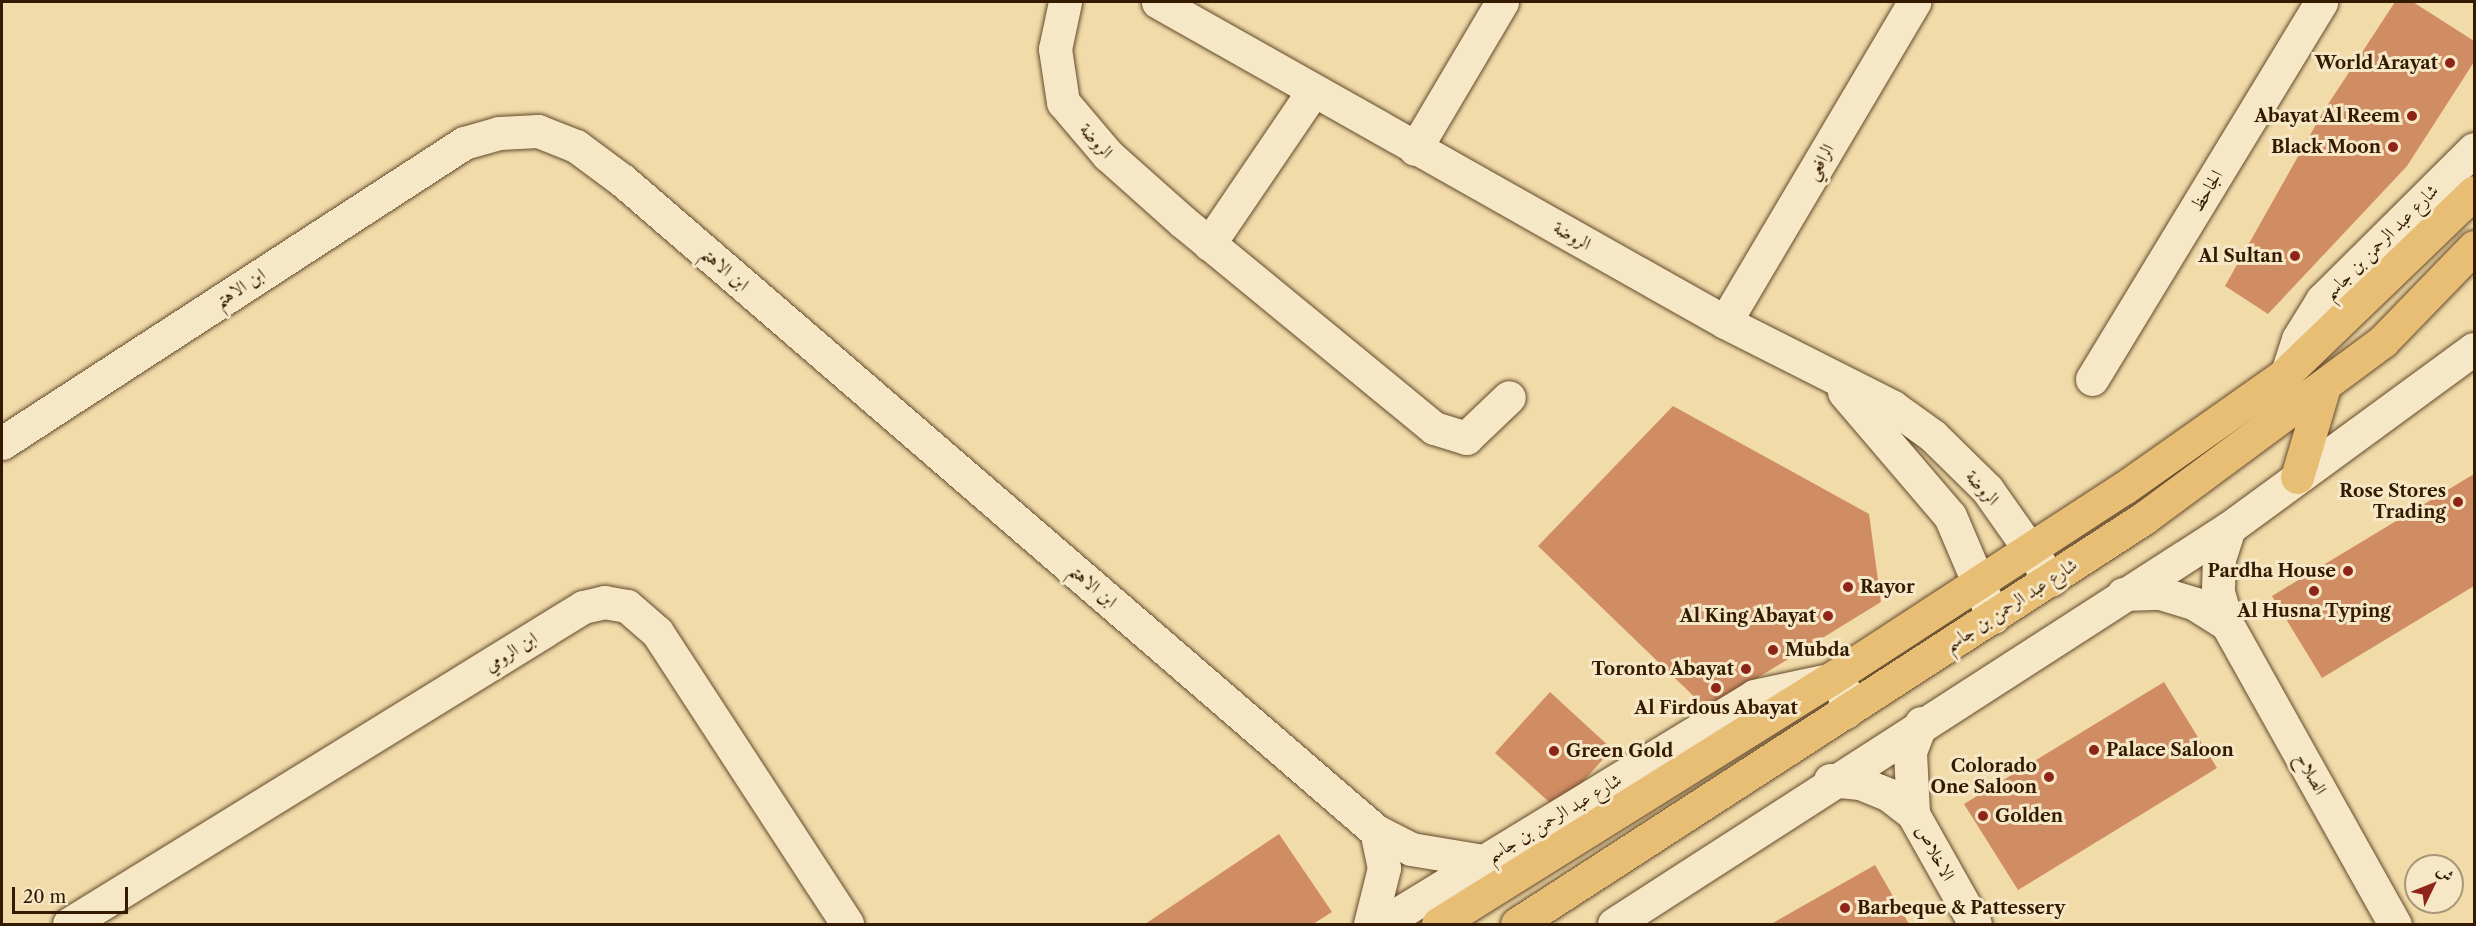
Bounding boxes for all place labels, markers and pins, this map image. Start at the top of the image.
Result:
place label: World Arayat [2314,52,2438,74]
marker: World Arayat [2443,56,2457,70]
place label: Abayat Al Reem [2253,105,2400,127]
marker: Abayat Al Reem [2405,109,2419,123]
place label: Black Moon [2271,136,2381,158]
marker: Black Moon [2386,140,2400,154]
place label: Al Sultan [2198,245,2283,267]
marker: Al Sultan [2288,249,2302,263]
place label: Rose Stores Trading [2339,481,2446,524]
marker: Rose Stores Trading [2451,495,2465,509]
place label: Pardha House [2207,560,2336,582]
marker: Pardha House [2341,564,2355,578]
place label: Rayor [1860,576,1915,598]
marker: Rayor [1841,580,1855,594]
marker: Al Husna Typing [2307,584,2321,598]
place label: Al Husna Typing [2237,600,2391,622]
place label: Al King Abayat [1679,605,1816,627]
marker: Al King Abayat [1821,609,1835,623]
place label: Mubda [1785,639,1850,661]
marker: Mubda [1766,643,1780,657]
place label: Toronto Abayat [1591,658,1734,680]
marker: Toronto Abayat [1739,662,1753,676]
marker: Al Firdous Abayat [1709,681,1723,695]
place label: Al Firdous Abayat [1634,697,1798,719]
place label: Palace Saloon [2106,739,2234,761]
place label: Green Gold [1566,740,1673,762]
marker: Palace Saloon [2087,743,2101,757]
marker: Green Gold [1547,744,1561,758]
place label: Colorado One Saloon [1931,756,2037,798]
marker: Colorado One Saloon [2042,770,2056,784]
place label: Golden [1995,805,2063,827]
marker: Golden [1976,809,1990,823]
place label: Barbeque & Pattessery [1857,897,2065,919]
marker: Barbeque & Pattessery [1838,901,1852,915]

